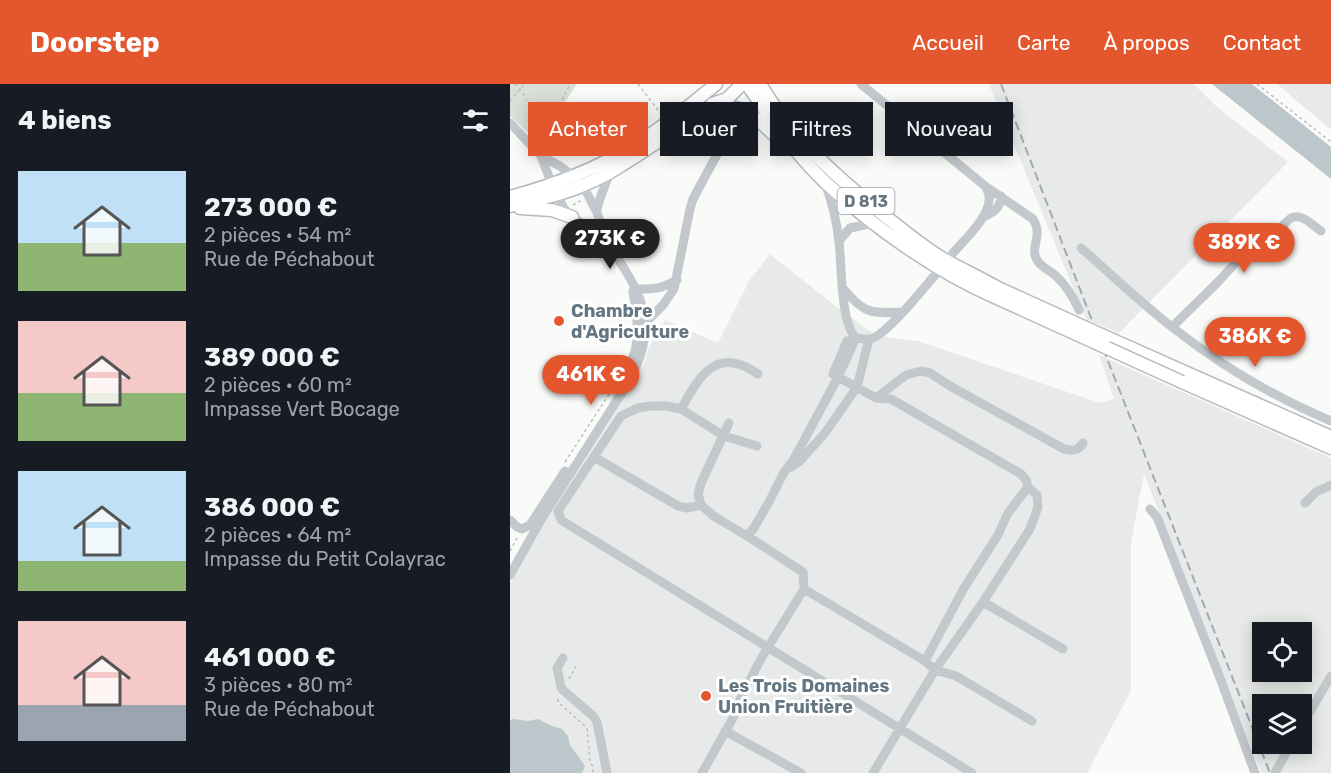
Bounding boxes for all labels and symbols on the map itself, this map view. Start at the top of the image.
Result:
road number: D 813 [838,188,895,214]
pin: 273K € [561,219,659,270]
pin: 389K € [1195,223,1293,274]
place label: Chambre d'Agriculture [571,300,689,343]
marker: Chambre d'Agriculture [552,314,566,328]
pin: 386K € [1206,317,1304,368]
pin: 461K € [542,355,640,406]
place label: Les Trois Domaines Union Fruitière [718,675,890,718]
marker: Les Trois Domaines Union Fruitière [699,689,713,703]

